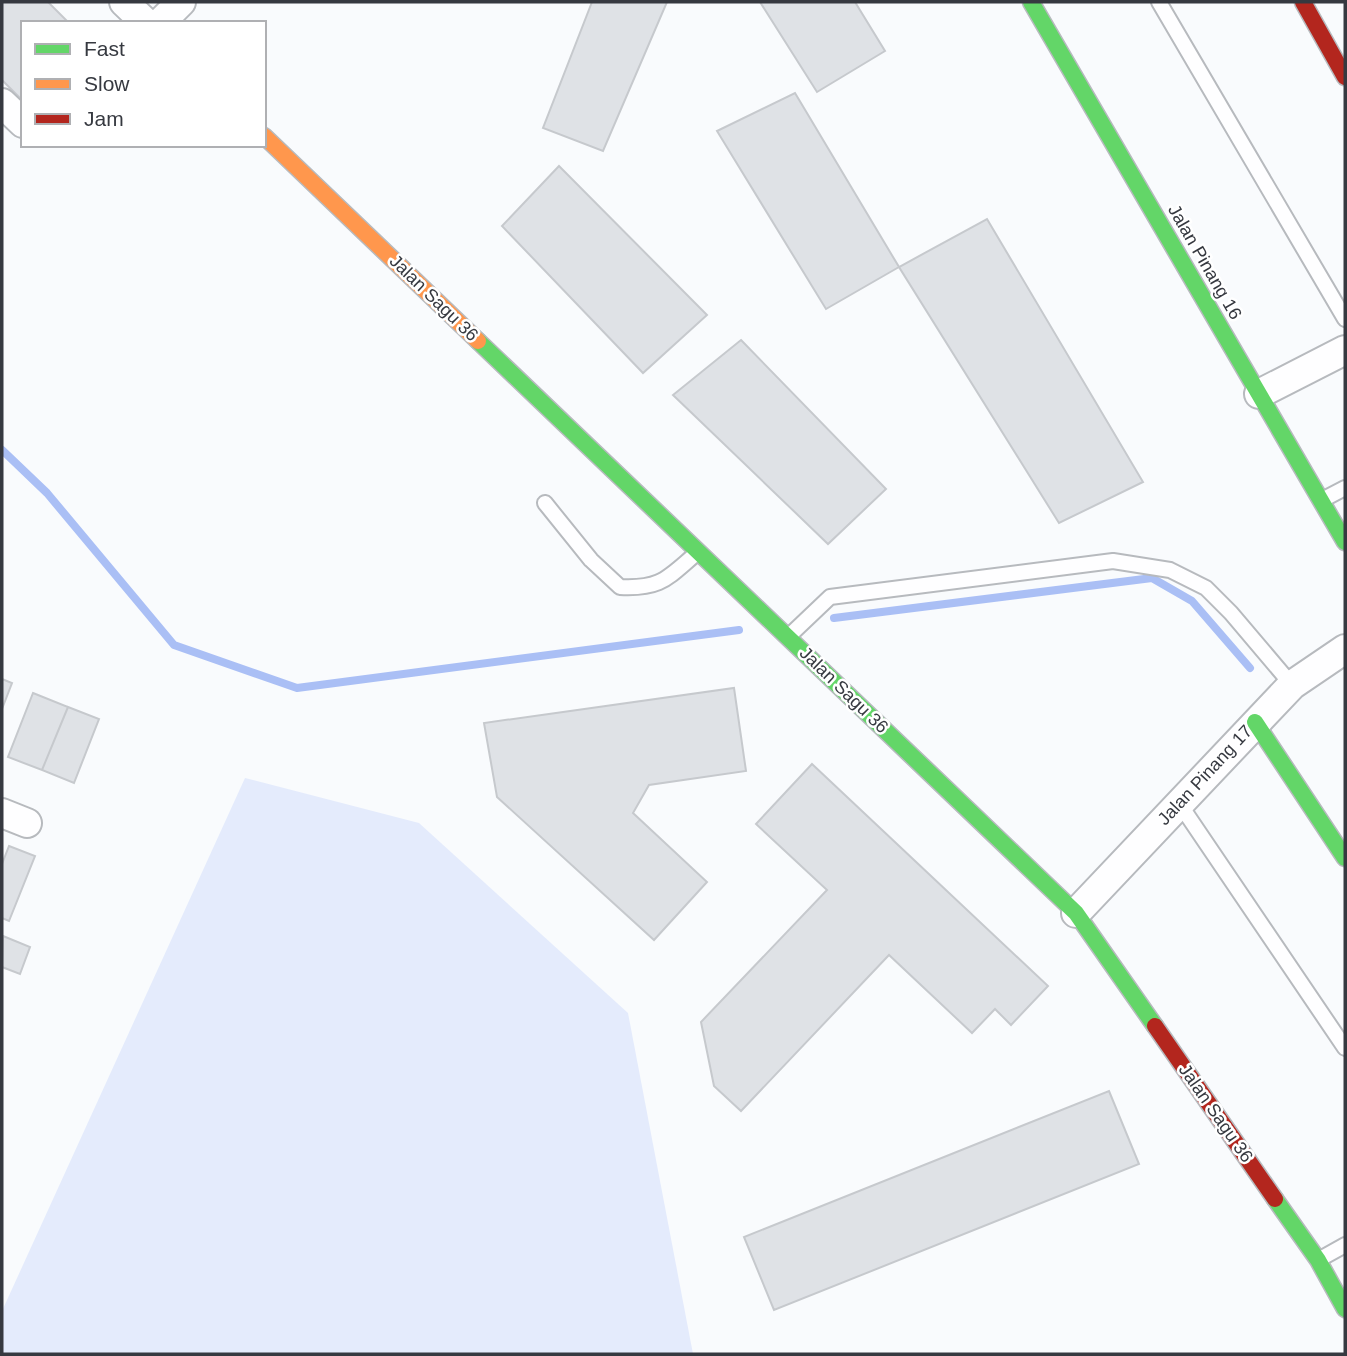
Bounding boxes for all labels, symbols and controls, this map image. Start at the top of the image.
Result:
legend [21,21,266,147]
text: Fast [84,37,125,60]
text: Slow [84,72,130,95]
text: Jam [84,107,124,130]
street label: Jalan Pinang 16 [1164,201,1246,323]
street label: Jalan Sagu 36 [386,251,482,345]
street label: Jalan Sagu 36 [796,643,892,737]
street label: Jalan Pinang 17 [1154,721,1256,829]
street label: Jalan Sagu 36 [1175,1060,1257,1166]

